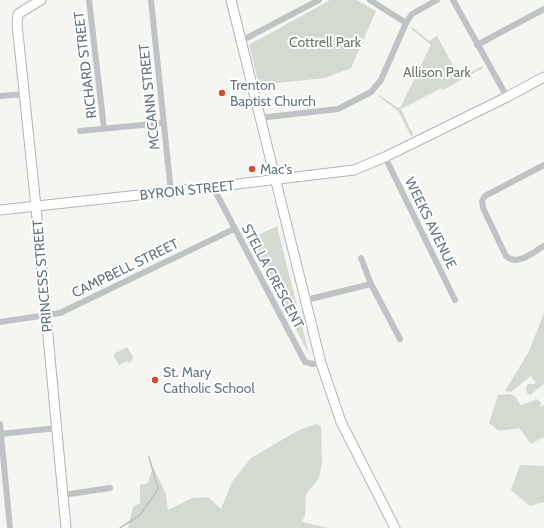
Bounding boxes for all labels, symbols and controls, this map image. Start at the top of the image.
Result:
street label: RICHARD STREET [69,10,101,120]
park label: Cottrell Park [289,33,362,51]
street label: MCCANN STREET [134,42,164,151]
park label: Allison Park [403,63,472,81]
place label: Trenton Baptist Church [230,76,316,110]
marker: Trenton Baptist Church [217,88,227,98]
place label: Mac's [260,160,293,178]
marker: Mac's [247,164,257,174]
street label: WEEKS AVENUE [401,174,461,272]
street label: BYRON STREET [139,176,236,204]
street label: PRINCESS STREET [28,218,56,333]
street label: STELLA CRESCENT [238,221,308,332]
street label: CAMPBELL STREET [69,234,182,302]
place label: St. Mary Catholic School [163,363,256,397]
marker: St. Mary Catholic School [150,375,160,385]

